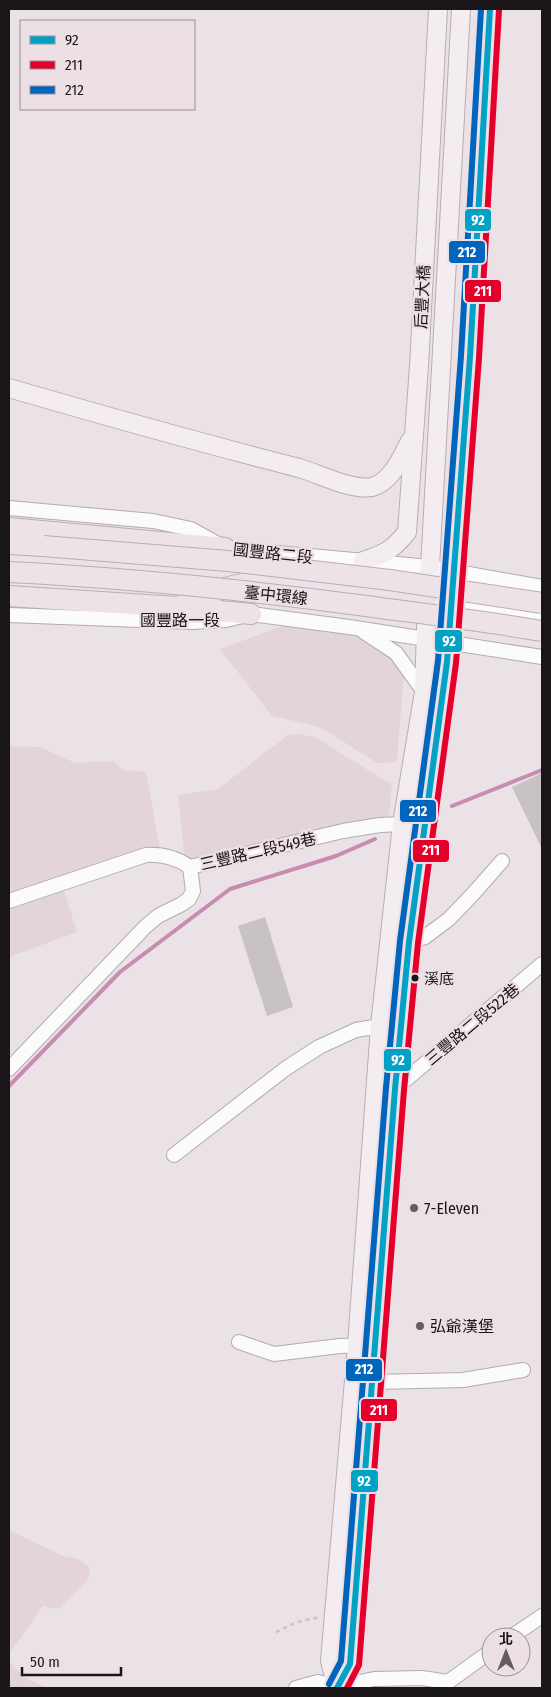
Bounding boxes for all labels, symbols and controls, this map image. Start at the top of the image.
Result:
legend [20,20,195,110]
text: 92 [65,31,79,49]
text: 211 [65,56,83,74]
text: 212 [65,81,84,99]
line badge: 92 [464,208,492,232]
text: 92 [471,212,485,229]
line badge: 212 [448,240,486,264]
text: 212 [457,244,477,261]
street label: 后豐大橋 [411,265,434,329]
line badge: 211 [464,279,502,303]
text: 211 [473,283,492,300]
street label: 國豐路二段 [232,540,314,567]
street label: 臺中環線 [243,583,309,608]
street label: 國豐路一段 [140,611,220,630]
line badge: 92 [434,629,463,653]
text: 92 [442,633,456,650]
line badge: 212 [399,799,437,823]
text: 212 [408,803,428,820]
street label: 三豐路二段549巷 [198,829,318,874]
line badge: 211 [412,839,450,863]
text: 211 [421,842,440,859]
place label: 溪底 [424,970,454,988]
marker: 溪底 [410,973,420,983]
street label: 三豐路二段522巷 [421,979,523,1069]
line badge: 92 [383,1048,412,1072]
text: 92 [391,1052,405,1069]
place label: 7-Eleven [424,1199,479,1218]
marker: 7-Eleven [408,1202,420,1214]
place label: 弘爺漢堡 [430,1317,494,1336]
marker: 弘爺漢堡 [414,1320,426,1332]
line badge: 212 [345,1358,383,1382]
text: 212 [354,1361,374,1378]
line badge: 211 [360,1398,398,1422]
text: 211 [369,1402,388,1419]
line badge: 92 [350,1469,379,1493]
text: 92 [357,1473,371,1490]
north arrow [481,1627,531,1677]
text: 北 [499,1631,513,1648]
scale bar [22,1644,121,1676]
text: 50 m [30,1653,60,1671]

